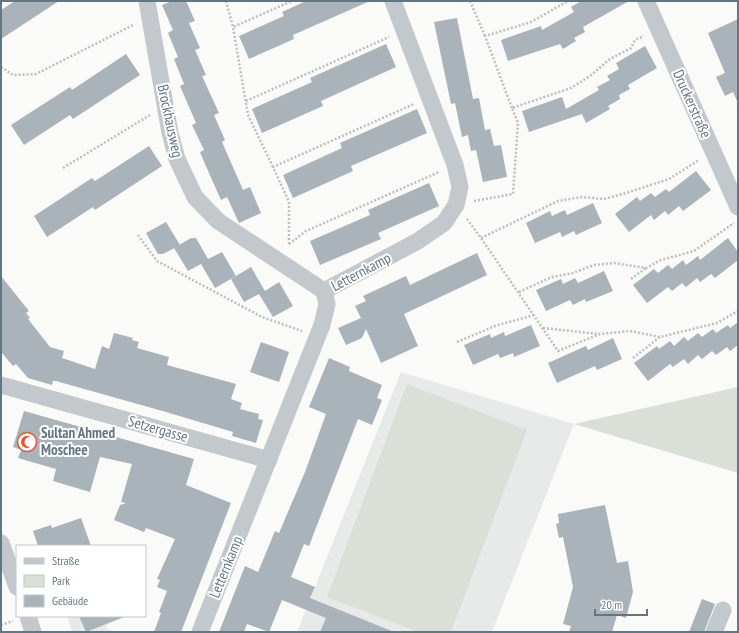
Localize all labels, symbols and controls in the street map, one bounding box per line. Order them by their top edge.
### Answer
street label: Druckerstraße [669,67,716,141]
street label: Brockhausweg [153,83,188,159]
street label: Letternkamp [328,248,394,295]
street label: Setzergasse [126,411,190,446]
place label: Sultan Ahmed Moschee [41,423,115,459]
mosque icon: Sultan Ahmed Moschee [16,431,38,453]
street label: Letternkamp [205,533,246,600]
legend [16,545,146,617]
text: Straße [52,553,79,568]
text: Park [52,573,70,588]
scale bar [595,591,647,617]
text: Gebäude [52,593,88,608]
text: 20 m [601,597,622,612]

